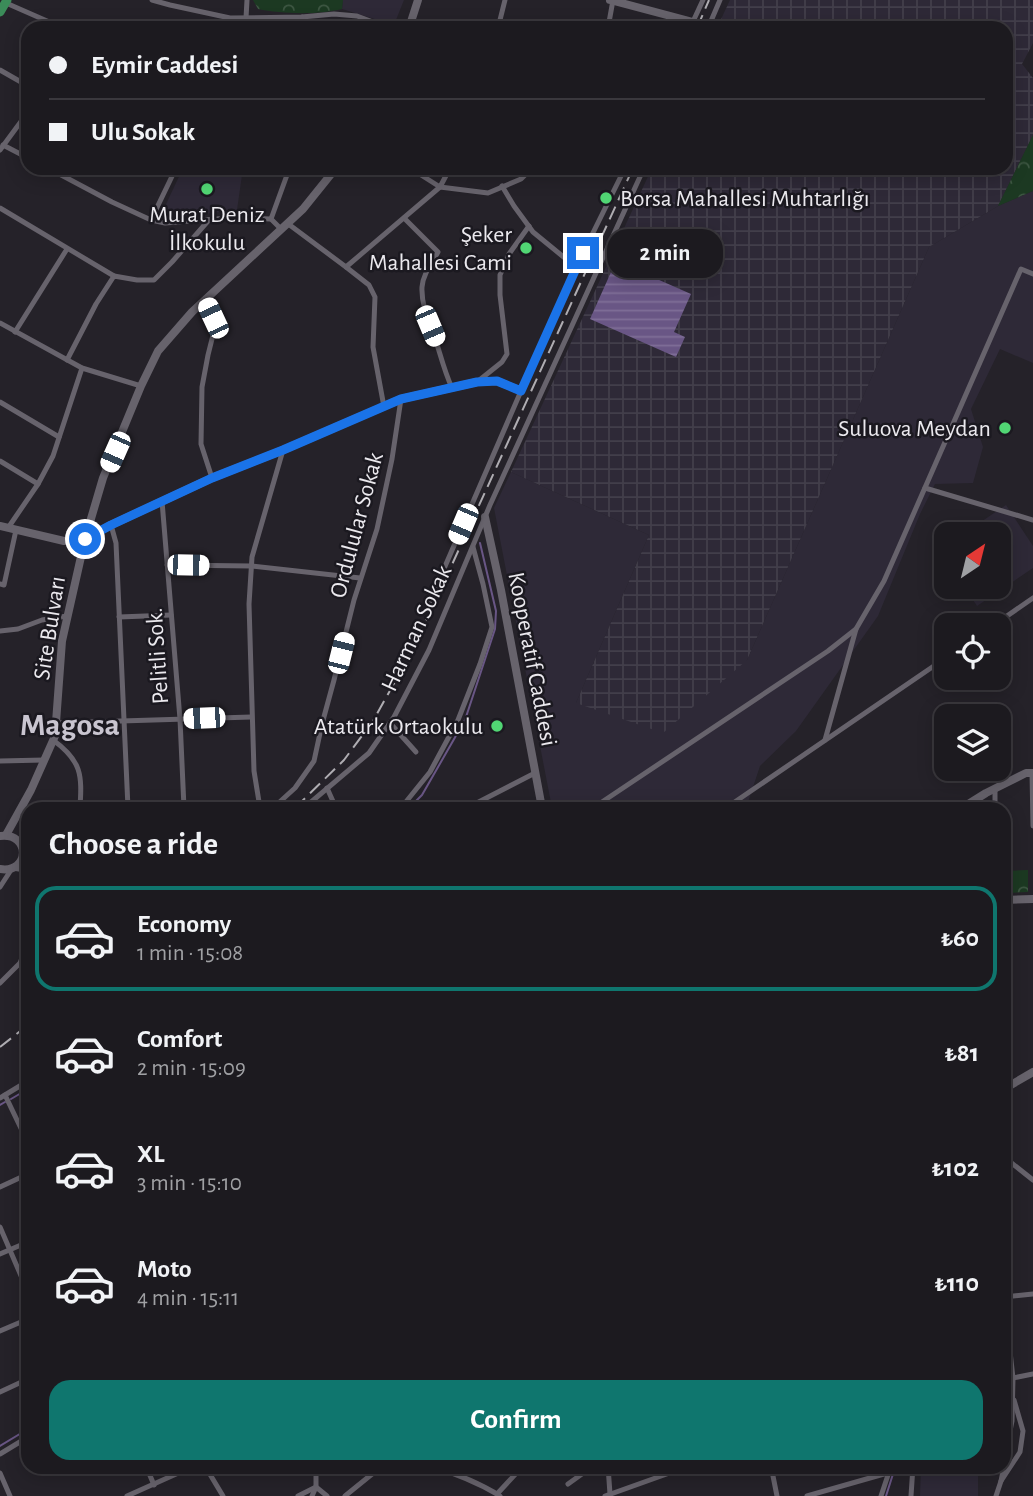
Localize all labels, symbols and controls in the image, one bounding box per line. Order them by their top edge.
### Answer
text: Eymir Caddesi [91,52,238,78]
text: Ulu Sokak [91,119,195,145]
marker: Murat Deniz İlkokulu [199,181,215,197]
place label: Borsa Mahallesi Muhtarlığı [620,187,869,211]
marker: Borsa Mahallesi Muhtarlığı [598,190,614,206]
place label: Murat Deniz İlkokulu [149,203,265,255]
place label: Şeker Mahallesi Cami [369,223,512,275]
callout: 2 min [608,229,723,278]
route end [567,237,599,269]
marker: Şeker Mahallesi Cami [518,240,534,256]
text: 2 min [639,242,691,265]
car [195,295,232,341]
car [413,303,448,349]
place label: Suluova Meydan [838,417,991,441]
marker: Suluova Meydan [997,420,1013,436]
car [97,429,134,475]
street label: Ordulular Sokak [326,450,388,601]
car [446,501,481,547]
north arrow [934,522,1012,598]
map controls [934,522,1011,781]
route start [69,523,101,555]
car [167,554,210,576]
street label: Harman Sokak [377,562,457,695]
street label: Kooperatif Caddesi [503,570,561,748]
street label: Site Bulvarı [30,575,70,682]
street label: Pelitli Sok. [143,607,173,705]
button: locate [934,613,1011,690]
car [326,630,357,676]
button: layers [934,704,1011,781]
car [183,707,226,729]
district label: Magosa [20,709,120,741]
place label: Atatürk Ortaokulu [314,715,483,739]
marker: Atatürk Ortaokulu [489,718,505,734]
text: Choose a ride [49,828,218,860]
icon: car [53,907,116,970]
text: Economy [137,911,231,937]
text: ₺60 [941,925,979,951]
text: 1 min · 15:08 [137,942,243,965]
icon: car [53,1022,116,1085]
text: Comfort [137,1026,222,1052]
text: ₺81 [945,1040,979,1066]
text: 2 min · 15:09 [137,1057,246,1080]
icon: car [53,1137,116,1200]
text: XL [137,1141,164,1167]
text: ₺102 [932,1155,979,1181]
text: 3 min · 15:10 [137,1172,242,1195]
icon: car [53,1252,116,1315]
text: Moto [137,1256,192,1282]
text: ₺110 [934,1270,979,1296]
text: 4 min · 15:11 [137,1287,239,1310]
button: Confirm [49,1380,983,1460]

